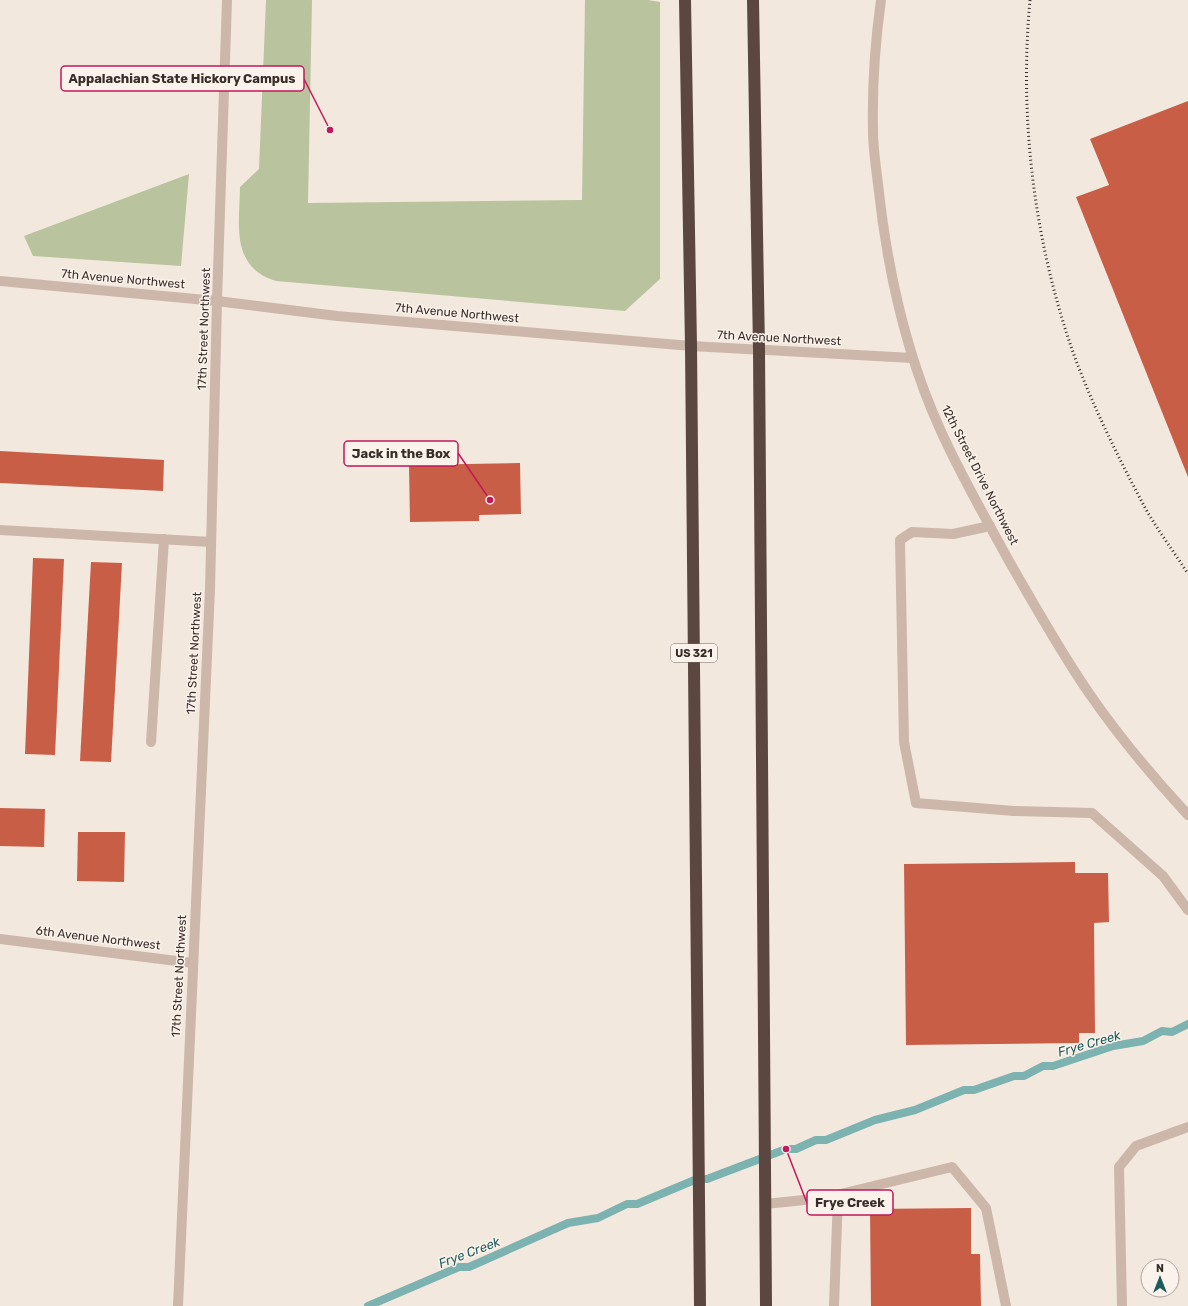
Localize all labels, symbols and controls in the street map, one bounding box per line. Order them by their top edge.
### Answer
callout: Appalachian State Hickory Campus [61,66,304,91]
text: Appalachian State Hickory Campus [68,71,296,86]
street label: 7th Avenue Northwest [60,267,186,291]
street label: 17th Street Northwest [195,267,213,390]
street label: 7th Avenue Northwest [394,301,520,325]
street label: 7th Avenue Northwest [717,328,842,348]
street label: 12th Street Drive Northwest [939,403,1022,548]
callout: Jack in the Box [344,441,458,466]
text: Jack in the Box [352,446,451,461]
street label: 17th Street Northwest [184,591,204,715]
road number: US 321 [671,644,717,662]
street label: 17th Street Northwest [169,914,189,1038]
street label: 6th Avenue Northwest [35,923,161,953]
water label: Frye Creek [1056,1027,1123,1060]
callout: Frye Creek [807,1190,893,1215]
text: Frye Creek [815,1195,885,1210]
water label: Frye Creek [436,1234,502,1271]
north arrow [1140,1258,1180,1298]
text: N [1156,1262,1164,1275]

